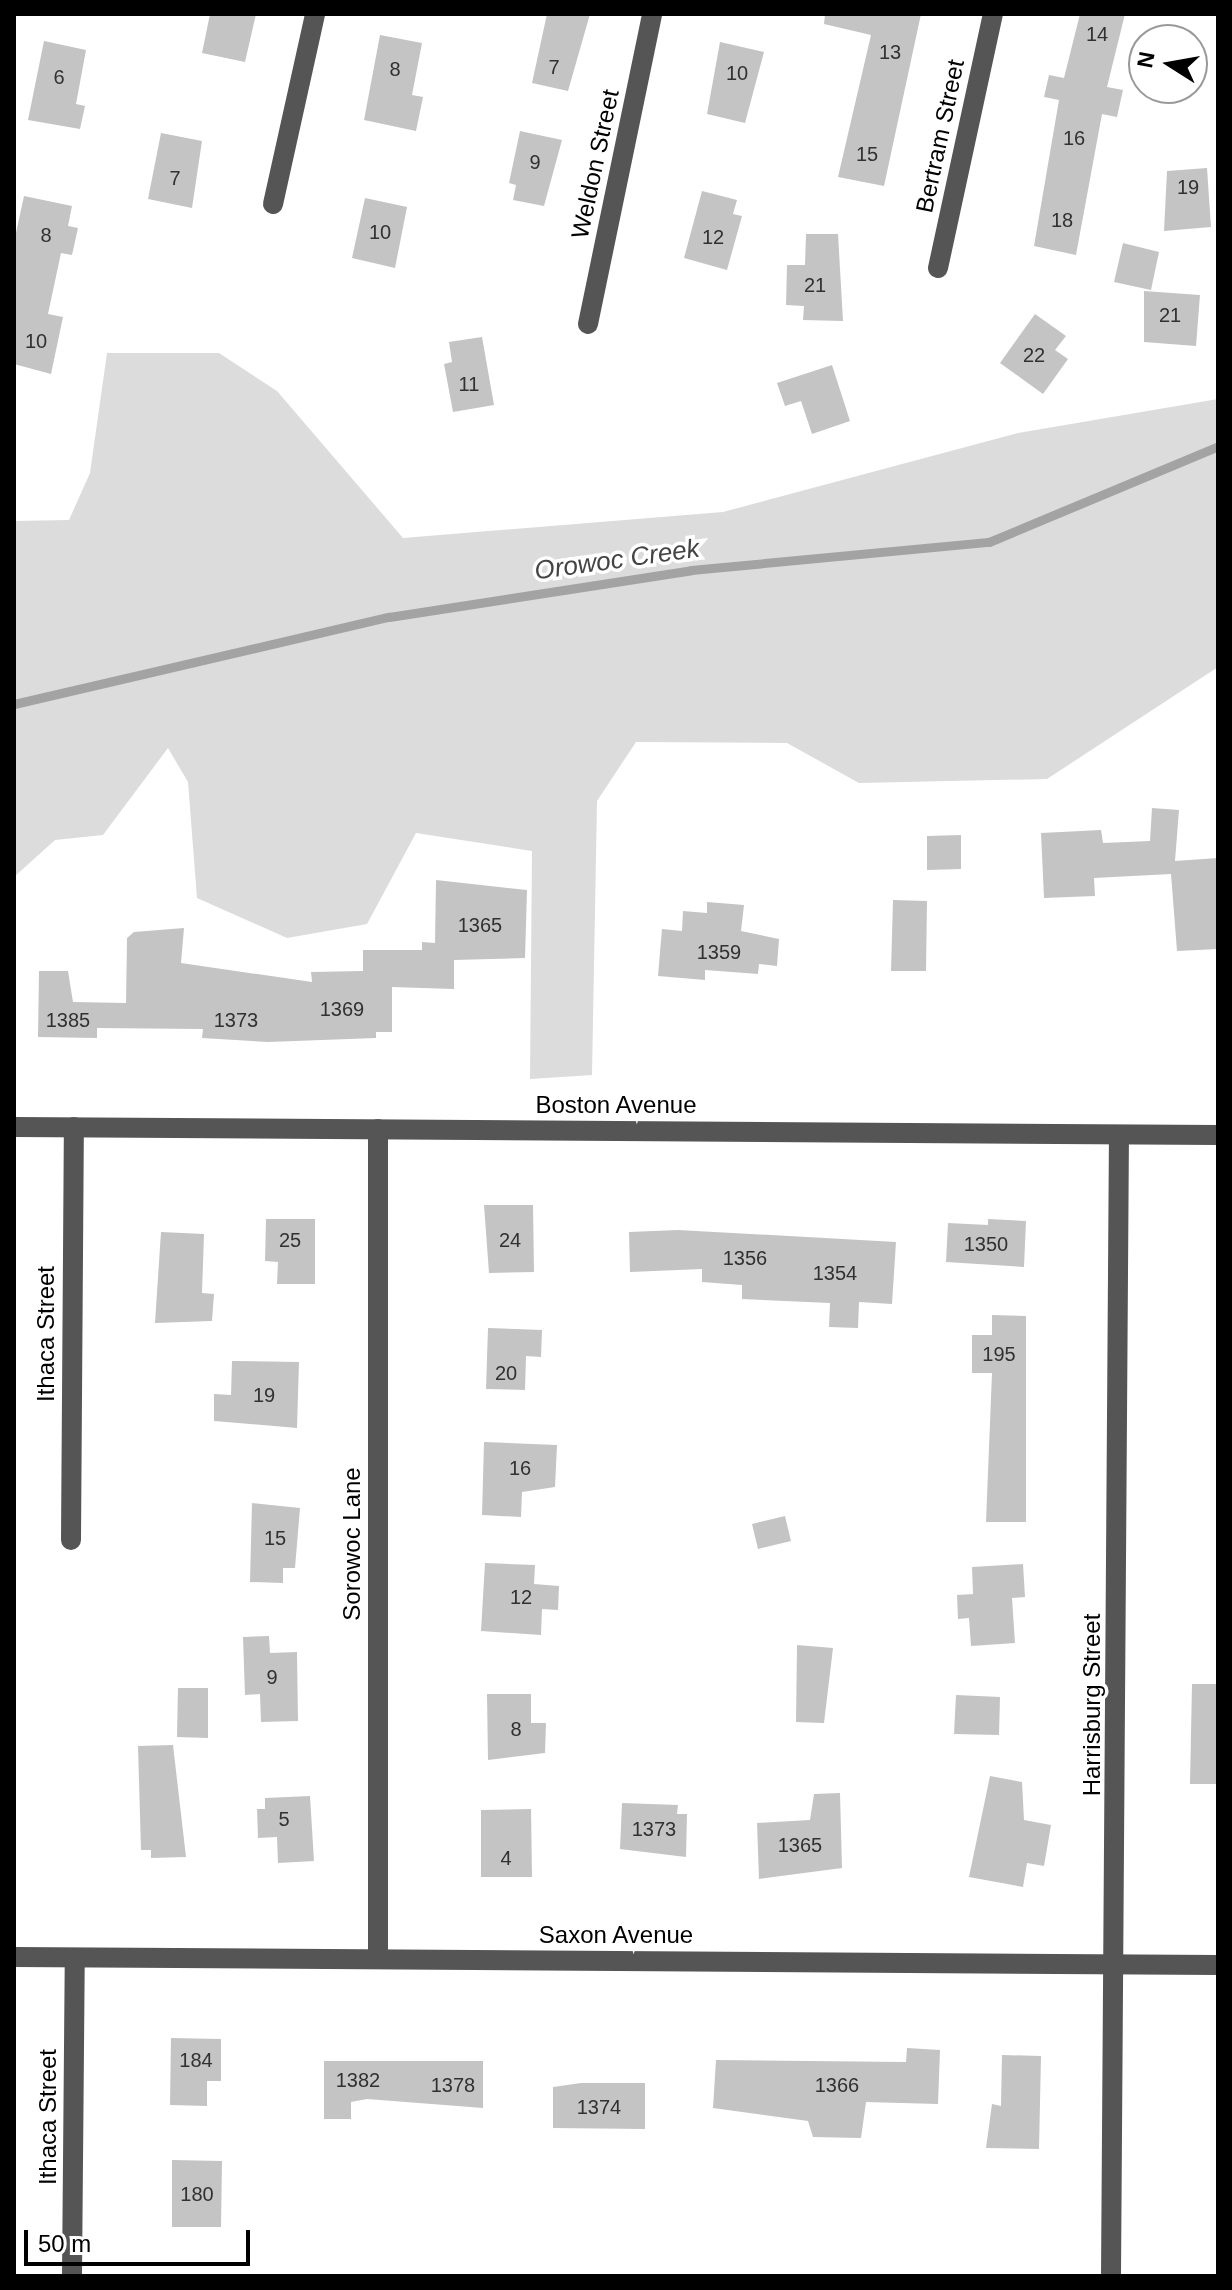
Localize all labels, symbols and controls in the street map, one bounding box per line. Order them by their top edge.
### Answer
house number: 14 [1086,22,1108,46]
north arrow [1128,24,1208,104]
house number: 13 [879,40,901,64]
text: N [1132,50,1160,70]
house number: 7 [548,55,560,79]
house number: 8 [389,57,401,81]
street label: Bertram Street [910,57,970,215]
house number: 10 [726,61,748,85]
house number: 6 [53,65,65,89]
street label: Weldon Street [565,87,625,241]
house number: 16 [1063,126,1085,150]
house number: 15 [856,142,878,166]
house number: 9 [529,150,541,174]
house number: 7 [169,166,181,190]
house number: 19 [1177,175,1199,199]
house number: 18 [1051,208,1073,232]
house number: 10 [369,220,391,244]
house number: 8 [40,223,52,247]
house number: 12 [702,225,724,249]
house number: 21 [804,273,826,297]
house number: 21 [1159,303,1181,327]
house number: 10 [25,329,47,353]
house number: 22 [1023,343,1045,367]
house number: 11 [459,372,479,396]
water label: Orowoc Creek [533,533,701,587]
house number: 1365 [458,913,502,937]
house number: 1359 [697,940,741,964]
house number: 1369 [320,997,364,1021]
house number: 1385 [46,1008,90,1032]
house number: 1373 [214,1008,258,1032]
street label: Boston Avenue [535,1091,697,1119]
house number: 25 [279,1228,301,1252]
house number: 24 [499,1228,521,1252]
house number: 1350 [964,1232,1008,1256]
house number: 1356 [723,1246,767,1270]
house number: 1354 [813,1261,857,1285]
street label: Ithaca Street [32,1266,60,1402]
house number: 195 [982,1342,1016,1366]
house number: 20 [495,1361,517,1385]
house number: 19 [253,1383,275,1407]
house number: 16 [509,1456,531,1480]
street label: Sorowoc Lane [338,1467,366,1621]
house number: 15 [264,1526,286,1550]
house number: 12 [510,1585,532,1609]
street label: Harrisburg Street [1078,1614,1106,1796]
house number: 9 [266,1665,278,1689]
house number: 8 [510,1717,522,1741]
house number: 5 [278,1807,290,1831]
house number: 1373 [632,1817,676,1841]
house number: 1365 [778,1833,822,1857]
house number: 4 [500,1846,512,1870]
street label: Saxon Avenue [538,1921,694,1949]
house number: 184 [179,2048,213,2072]
street label: Ithaca Street [34,2049,62,2185]
house number: 1382 [336,2068,380,2092]
house number: 1378 [431,2073,475,2097]
house number: 1366 [815,2073,859,2097]
house number: 1374 [577,2095,621,2119]
house number: 180 [180,2182,214,2206]
scale bar [28,2214,254,2264]
text: 50 m [38,2230,91,2257]

